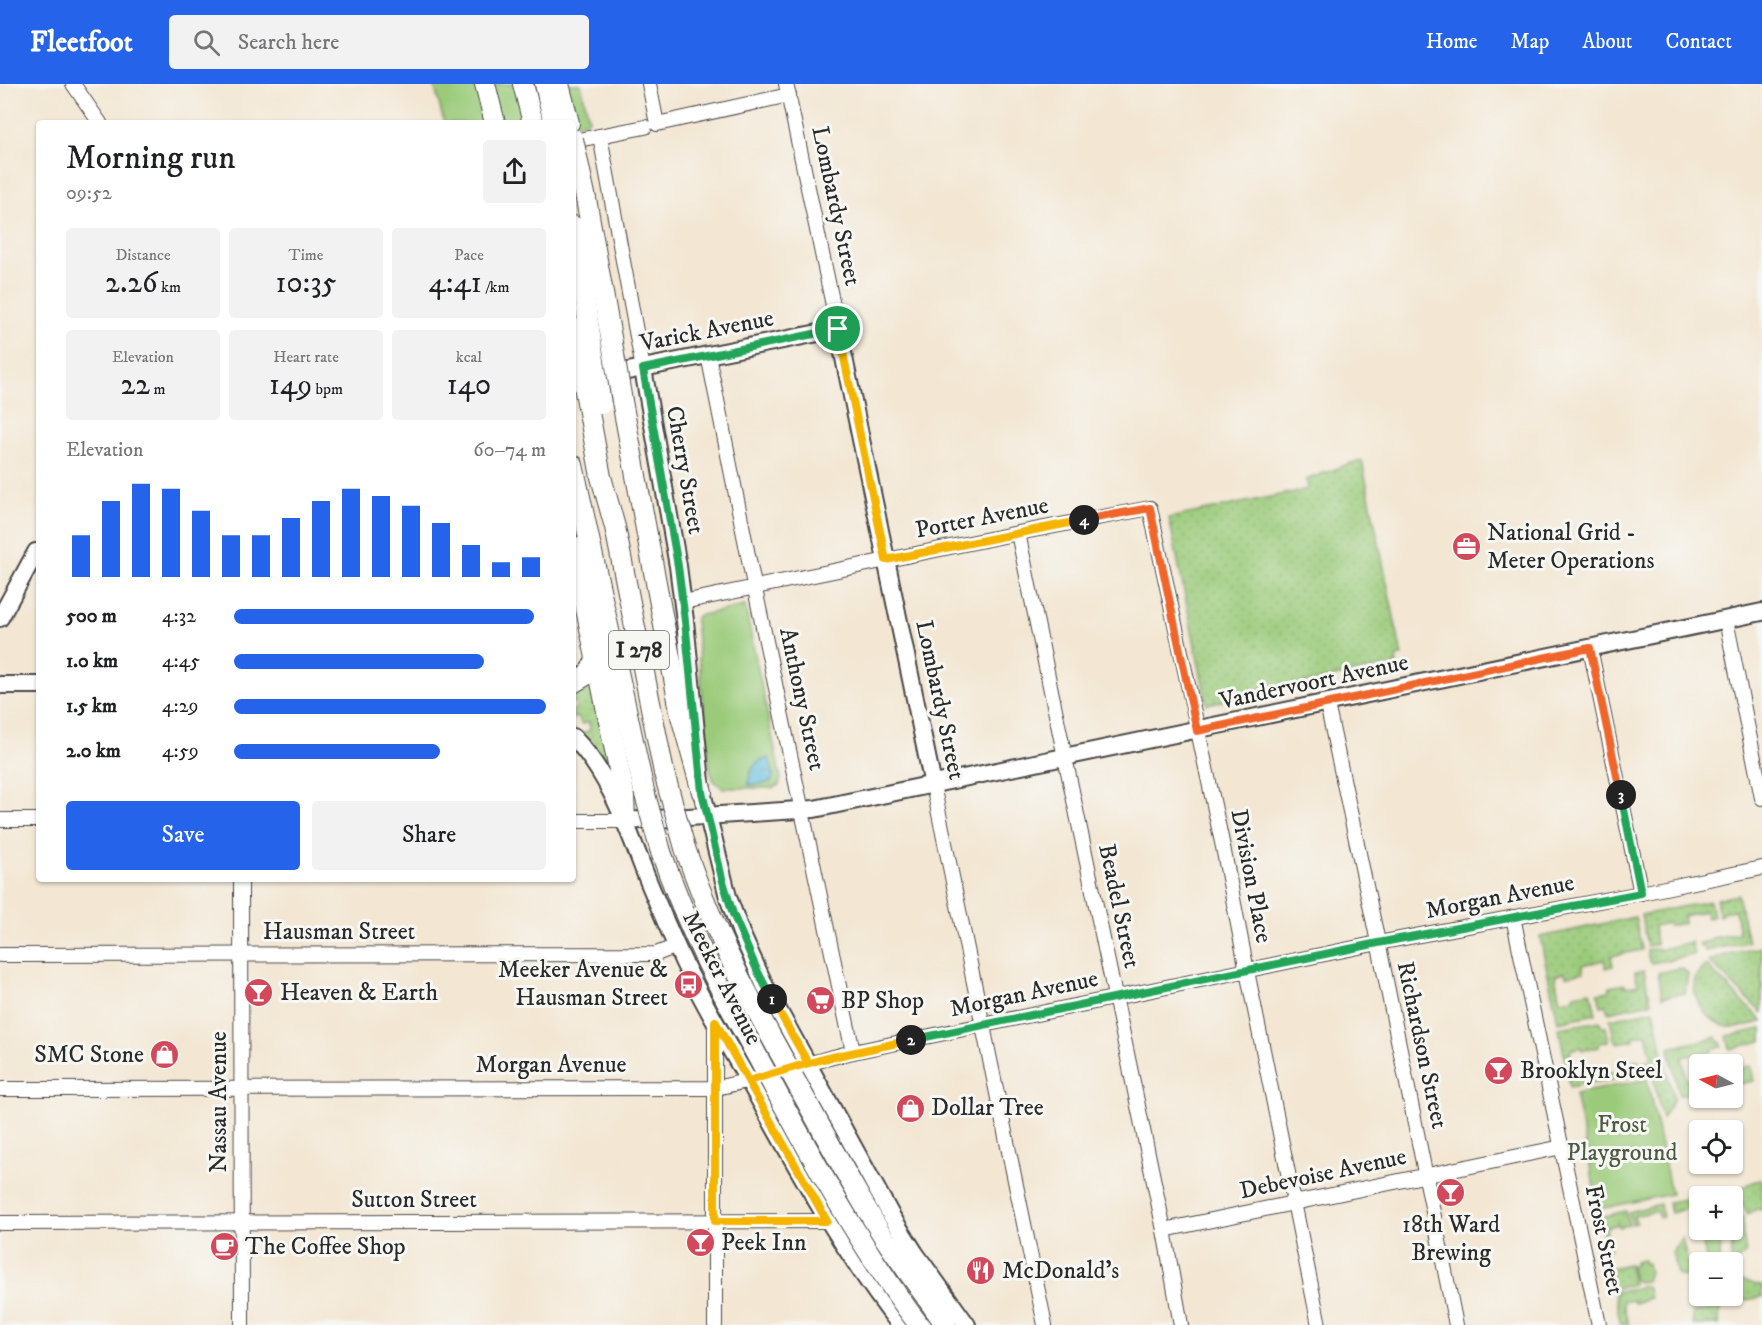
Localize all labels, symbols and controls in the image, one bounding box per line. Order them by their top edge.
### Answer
search box [169,15,589,69]
text: Fleetfoot [30,25,133,60]
icon: search [190,26,223,59]
text: Search here [238,29,339,56]
text: Home [1426,29,1478,55]
text: Map [1511,29,1549,55]
text: About [1582,29,1633,55]
text: Contact [1666,29,1732,55]
street label: Lombardy Street [804,123,868,289]
text: Morning run [66,138,235,179]
button: share [483,140,546,203]
text: 09:52 [66,181,112,206]
text: Distance [115,245,171,265]
text: Time [289,245,323,265]
text: Pace [454,245,484,265]
text: 2.26 [105,265,158,302]
text: 10:35 [276,265,336,302]
text: 4:41 [428,265,482,302]
text: km [158,277,181,297]
text: /km [482,277,510,297]
street label: Varick Avenue [637,303,776,359]
pin [812,303,863,354]
icon: arrive [821,312,854,345]
text: Elevation [112,347,174,367]
text: Heart rate [273,347,339,367]
text: kcal [456,347,482,367]
text: 22 [121,367,150,404]
text: 149 [269,367,312,404]
text: 140 [447,367,491,404]
text: m [150,379,165,399]
text: bpm [312,379,343,399]
street label: Cherry Street [659,404,711,537]
text: Elevation [66,438,143,463]
text: 60–74 m [473,438,546,463]
street label: Porter Avenue [913,490,1051,546]
pin: 4 [1069,505,1099,535]
text: 4 [1079,510,1089,530]
place label: National Grid - Meter Operations [1487,518,1654,576]
office icon: National Grid - Meter Operations [1450,531,1482,563]
text: 500 m [66,604,117,629]
text: 4:32 [162,604,196,629]
street label: Lombardy Street [908,617,972,783]
street label: Anthony Street [772,625,832,773]
road number: I 278 [609,631,669,669]
street label: Vandervoort Avenue [1216,647,1411,717]
text: 1.0 km [66,649,118,674]
text: 4:45 [162,649,200,674]
text: 1.5 km [66,694,117,719]
text: 4:29 [162,694,199,719]
text: 2.0 km [66,739,121,764]
text: 4:59 [162,739,199,764]
pin: 3 [1606,780,1636,810]
text: 3 [1618,785,1624,805]
button: Save [66,801,300,870]
button: Share [312,801,546,870]
street label: Division Place [1223,806,1279,946]
street label: Beadel Street [1091,841,1147,971]
street label: Morgan Avenue [1423,868,1577,926]
street label: Meeker Avenue [675,906,769,1050]
street label: Hausman Street [263,917,416,947]
place label: Meeker Avenue & Hausman Street [498,955,668,1013]
street label: Richardson Street [1390,959,1454,1132]
street label: Morgan Avenue [947,964,1101,1024]
bus stop icon: Meeker Avenue & Hausman Street [673,968,705,1000]
bar icon: Heaven & Earth [243,977,275,1009]
place label: Heaven & Earth [280,978,438,1008]
pin: 1 [757,984,787,1014]
supermarket icon: BP Shop [804,985,836,1017]
place label: BP Shop [841,986,924,1016]
text: 1 [769,989,775,1009]
pin: 2 [896,1025,926,1055]
text: 2 [907,1030,915,1050]
street label: Nassau Avenue [204,1031,234,1173]
shop icon: SMC Stone [149,1039,181,1071]
place label: SMC Stone [34,1040,144,1070]
street label: Morgan Avenue [476,1050,626,1080]
north arrow [1689,1054,1743,1108]
map controls [1689,1054,1743,1306]
bar icon: Brooklyn Steel [1483,1055,1515,1087]
place label: Brooklyn Steel [1520,1056,1663,1086]
shop icon: Dollar Tree [894,1092,926,1124]
place label: Dollar Tree [931,1093,1044,1123]
park label: Frost Playground [1567,1110,1677,1168]
button: locate [1689,1120,1743,1174]
street label: Debevoise Avenue [1237,1142,1409,1206]
bar icon: 18th Ward Brewing [1435,1176,1467,1208]
street label: Frost Street [1578,1182,1630,1298]
street label: Sutton Street [351,1185,477,1215]
button: + [1689,1186,1743,1240]
place label: 18th Ward Brewing [1402,1210,1500,1268]
bar icon: Peek Inn [684,1227,716,1259]
place label: Peek Inn [721,1228,807,1258]
cafe icon: The Coffee Shop [208,1231,240,1263]
place label: The Coffee Shop [245,1232,406,1262]
button: − [1689,1252,1743,1306]
restaurant icon: McDonald's [965,1255,997,1287]
place label: McDonald's [1002,1256,1119,1286]

